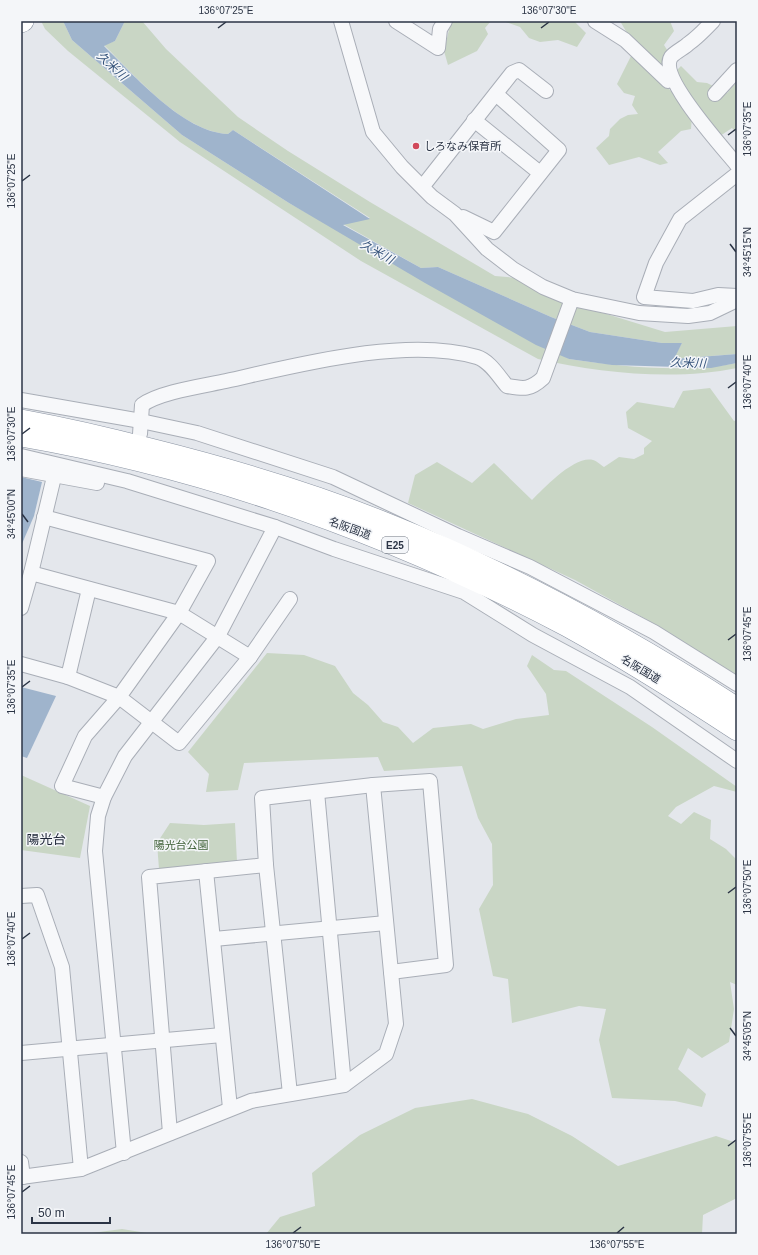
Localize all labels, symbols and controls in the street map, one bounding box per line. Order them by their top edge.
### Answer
text: 136°07'25"E [198,5,254,16]
text: 136°07'30"E [521,5,577,16]
water label: 久米川 [94,49,131,85]
text: 136°07'35"E [742,101,753,157]
place label: しろなみ保育所 [424,140,502,152]
marker: しろなみ保育所 [411,141,421,151]
text: 136°07'25"E [6,153,17,209]
text: 34°45'15"N [742,227,753,277]
water label: 久米川 [358,237,398,268]
text: 136°07'40"E [742,354,753,410]
water label: 久米川 [670,355,708,371]
text: 136°07'30"E [6,406,17,462]
text: 34°45'00"N [6,489,17,539]
street label: 名阪国道 [327,515,373,541]
road number: E25 [382,537,408,553]
text: 136°07'45"E [742,606,753,662]
street label: 名阪国道 [619,653,663,685]
text: 136°07'35"E [6,659,17,715]
district label: 陽光台 [26,832,66,847]
park label: 陽光台公園 [154,839,209,851]
text: 136°07'50"E [742,859,753,915]
text: 136°07'40"E [6,911,17,967]
text: 34°45'05"N [742,1011,753,1061]
text: 136°07'55"E [742,1112,753,1168]
text: 136°07'45"E [6,1164,17,1220]
scale bar [32,1199,110,1225]
text: 50 m [38,1206,65,1220]
text: 136°07'50"E [265,1239,321,1250]
text: 136°07'55"E [589,1239,645,1250]

